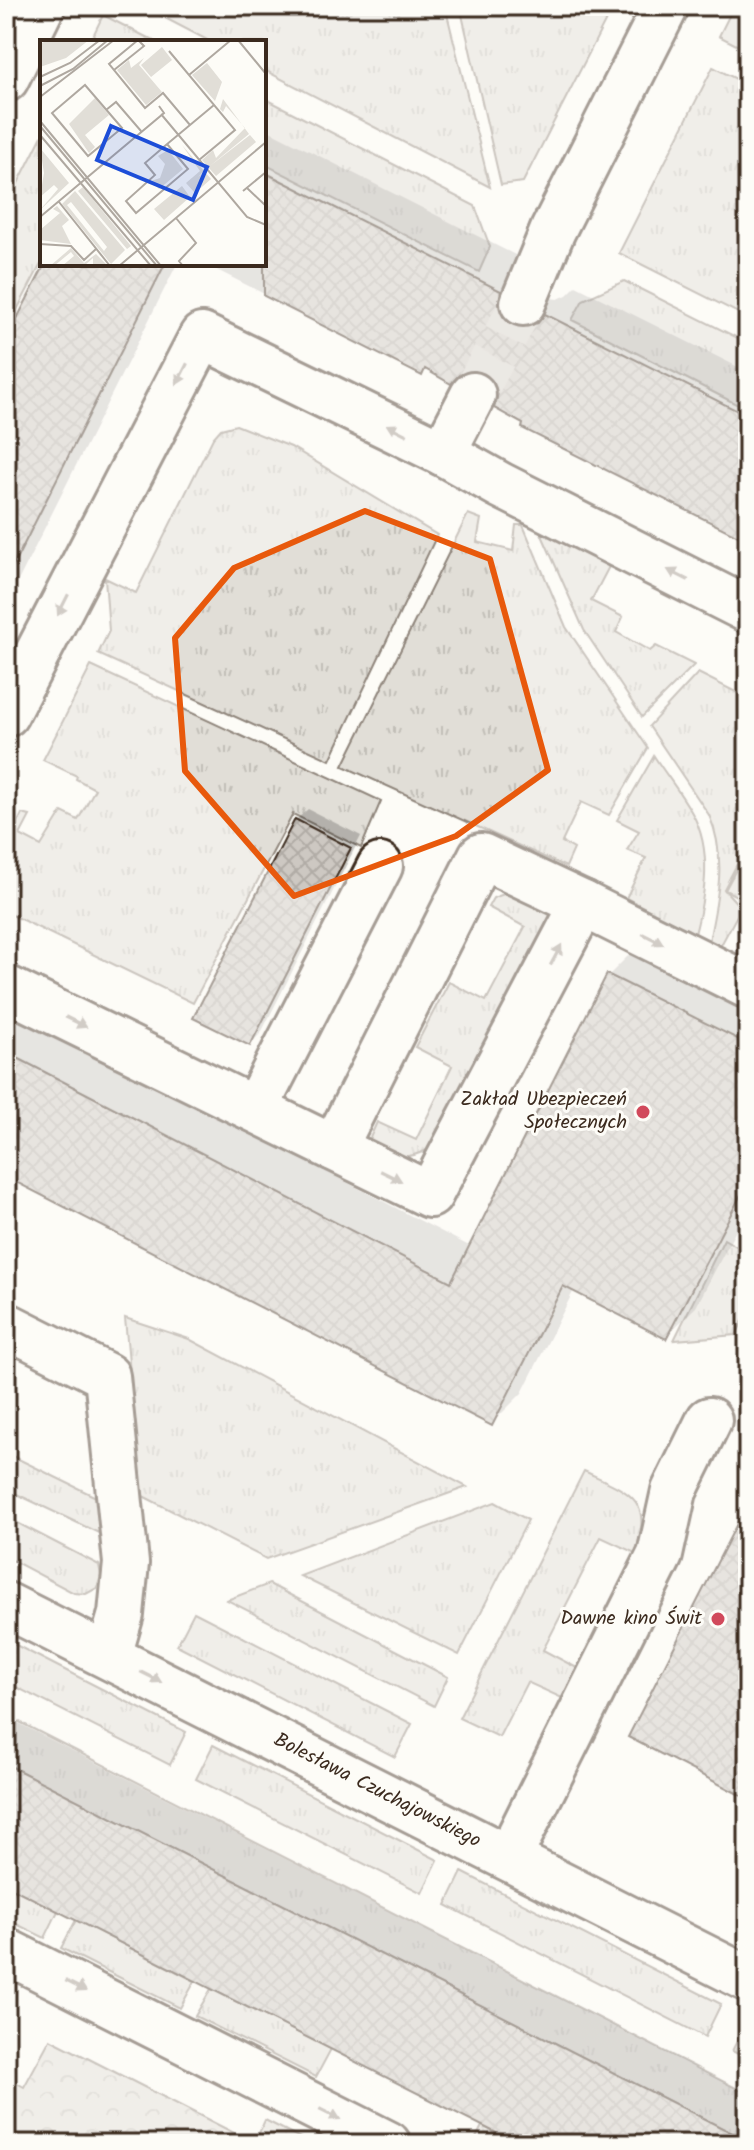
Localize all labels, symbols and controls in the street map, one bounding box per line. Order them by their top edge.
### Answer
inset map [40,40,266,266]
one-way arrow [176,363,190,385]
one-way arrow [386,423,409,437]
one-way arrow [667,568,690,582]
one-way arrow [56,593,69,616]
one-way arrow [641,932,664,945]
one-way arrow [550,943,563,966]
one-way arrow [65,1015,88,1029]
place label: Zakład Ubezpieczeń Społecznych [460,1084,627,1139]
marker: Zakład Ubezpieczeń Społecznych [634,1103,652,1121]
one-way arrow [380,1169,403,1183]
place label: Dawne kino Świt [560,1603,702,1635]
marker: Dawne kino Świt [709,1610,727,1628]
one-way arrow [139,1670,162,1684]
street label: Bolesława Czuchajowskiego [268,1725,486,1857]
one-way arrow [64,1979,87,1992]
one-way arrow [319,2107,341,2121]

